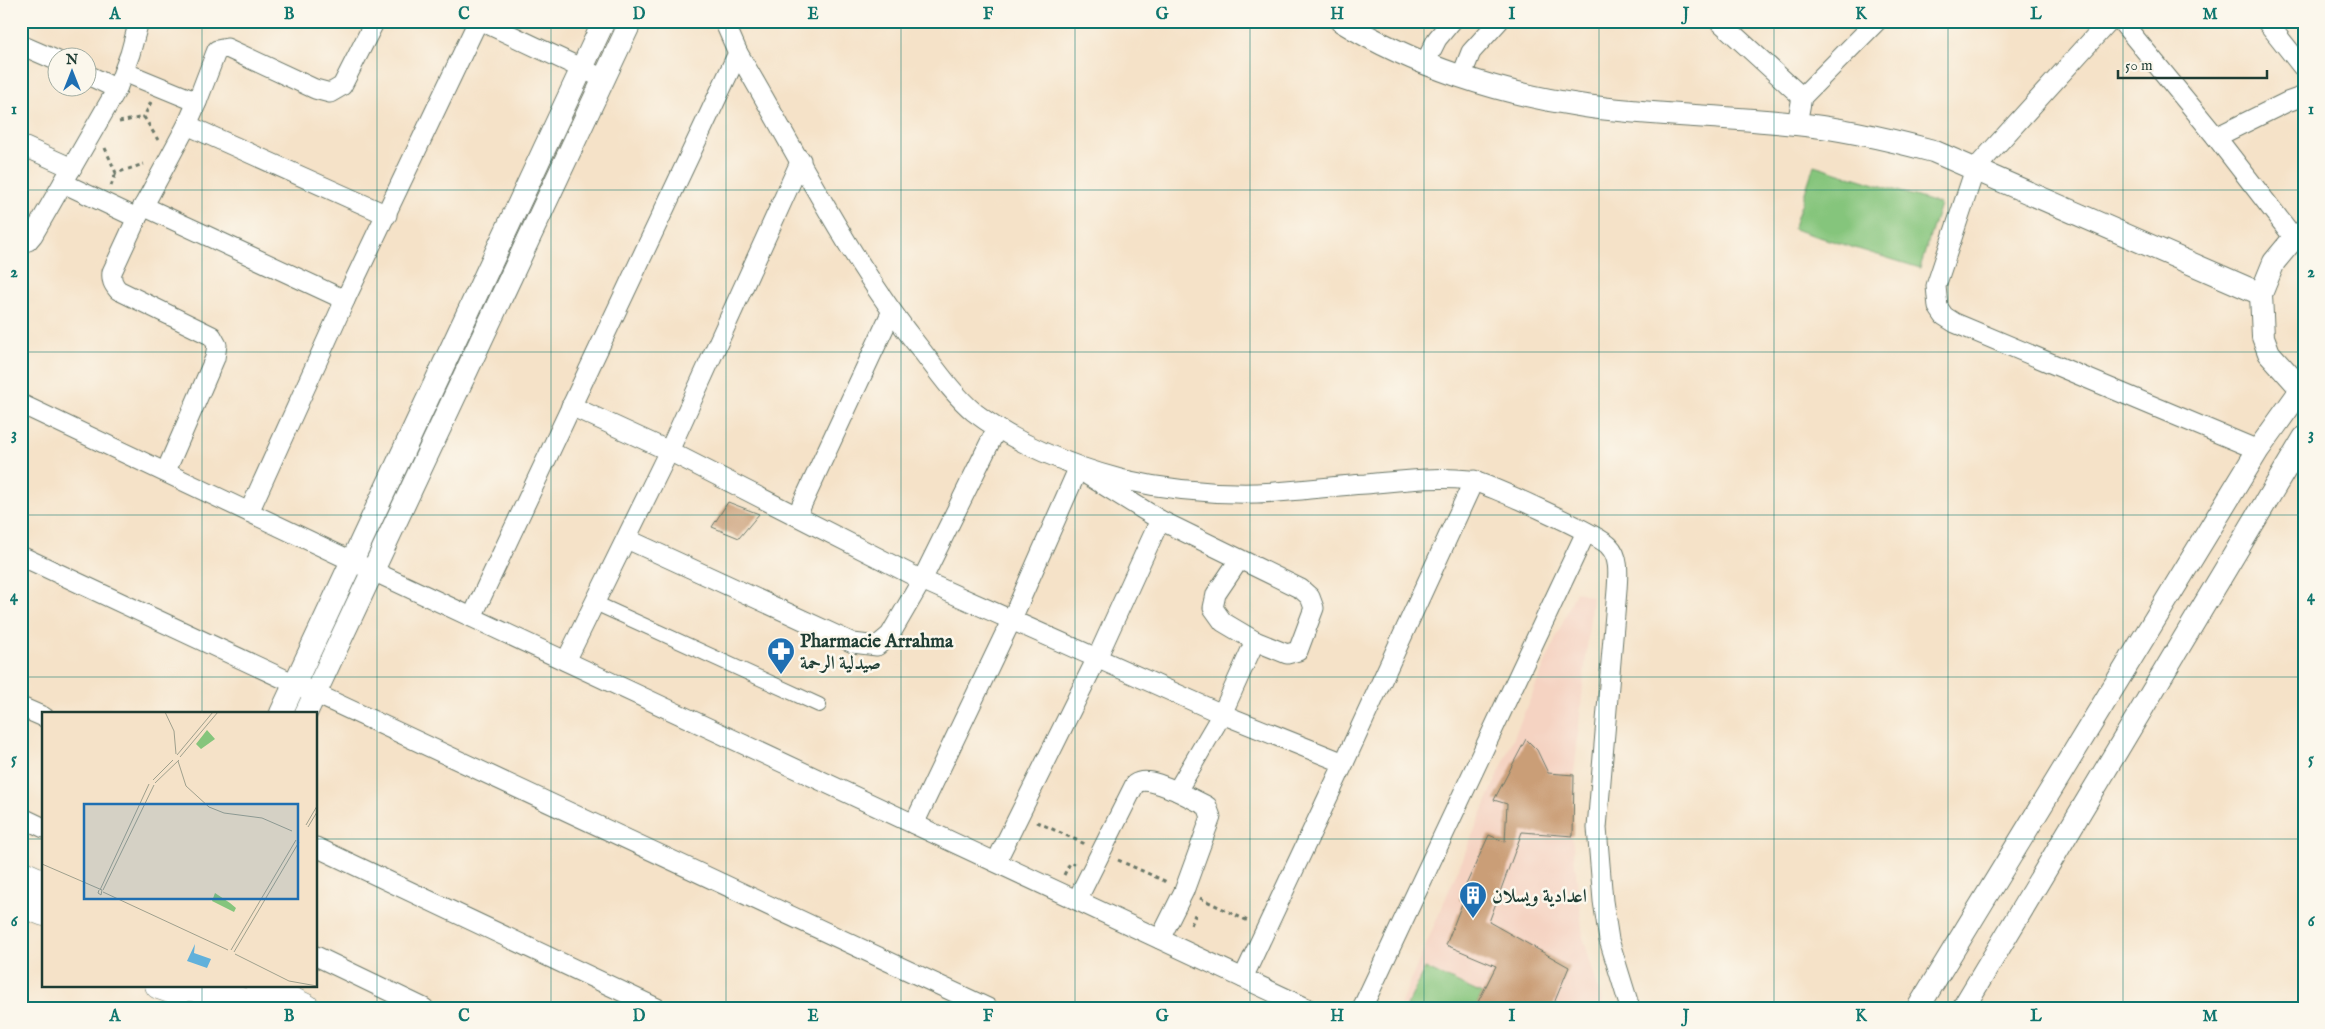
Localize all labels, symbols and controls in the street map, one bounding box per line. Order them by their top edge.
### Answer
text: A [109,5,122,25]
text: B [284,5,295,25]
text: C [458,5,470,25]
text: D [633,5,646,25]
text: E [807,5,819,25]
text: F [983,5,994,25]
text: G [1156,5,1169,25]
text: H [1330,5,1344,25]
text: I [1509,5,1516,25]
text: J [1681,5,1690,25]
text: K [1855,5,1868,25]
text: L [2030,5,2042,25]
text: M [2202,5,2218,25]
north arrow [48,48,98,98]
scale bar [2118,48,2266,80]
text: N [65,51,78,69]
text: 50 m [2125,56,2153,75]
text: 1 [11,100,17,120]
text: 1 [2308,100,2314,120]
text: 2 [10,263,18,283]
text: 2 [2307,263,2315,283]
text: 3 [11,425,17,445]
text: 3 [2308,425,2314,445]
text: 4 [10,587,19,607]
text: 4 [2307,587,2316,607]
place label: Pharmacie Arrahma صيدلية الرحمة [800,630,954,676]
pharmacy icon: Pharmacie Arrahma صيدلية الرحمة [766,636,796,675]
inset map [42,712,318,986]
text: 5 [11,750,17,770]
text: 5 [2308,750,2314,770]
building icon: اعدادية ويسلان [1458,880,1488,919]
place label: اعدادية ويسلان [1492,885,1587,909]
text: 6 [11,912,19,932]
text: 6 [2308,912,2316,932]
text: A [109,1007,122,1027]
text: B [284,1007,295,1027]
text: C [458,1007,470,1027]
text: D [633,1007,646,1027]
text: E [807,1007,819,1027]
text: F [983,1007,994,1027]
text: G [1156,1007,1169,1027]
text: H [1330,1007,1344,1027]
text: I [1509,1007,1516,1027]
text: J [1681,1007,1690,1027]
text: K [1855,1007,1868,1027]
text: L [2030,1007,2042,1027]
text: M [2202,1007,2218,1027]

